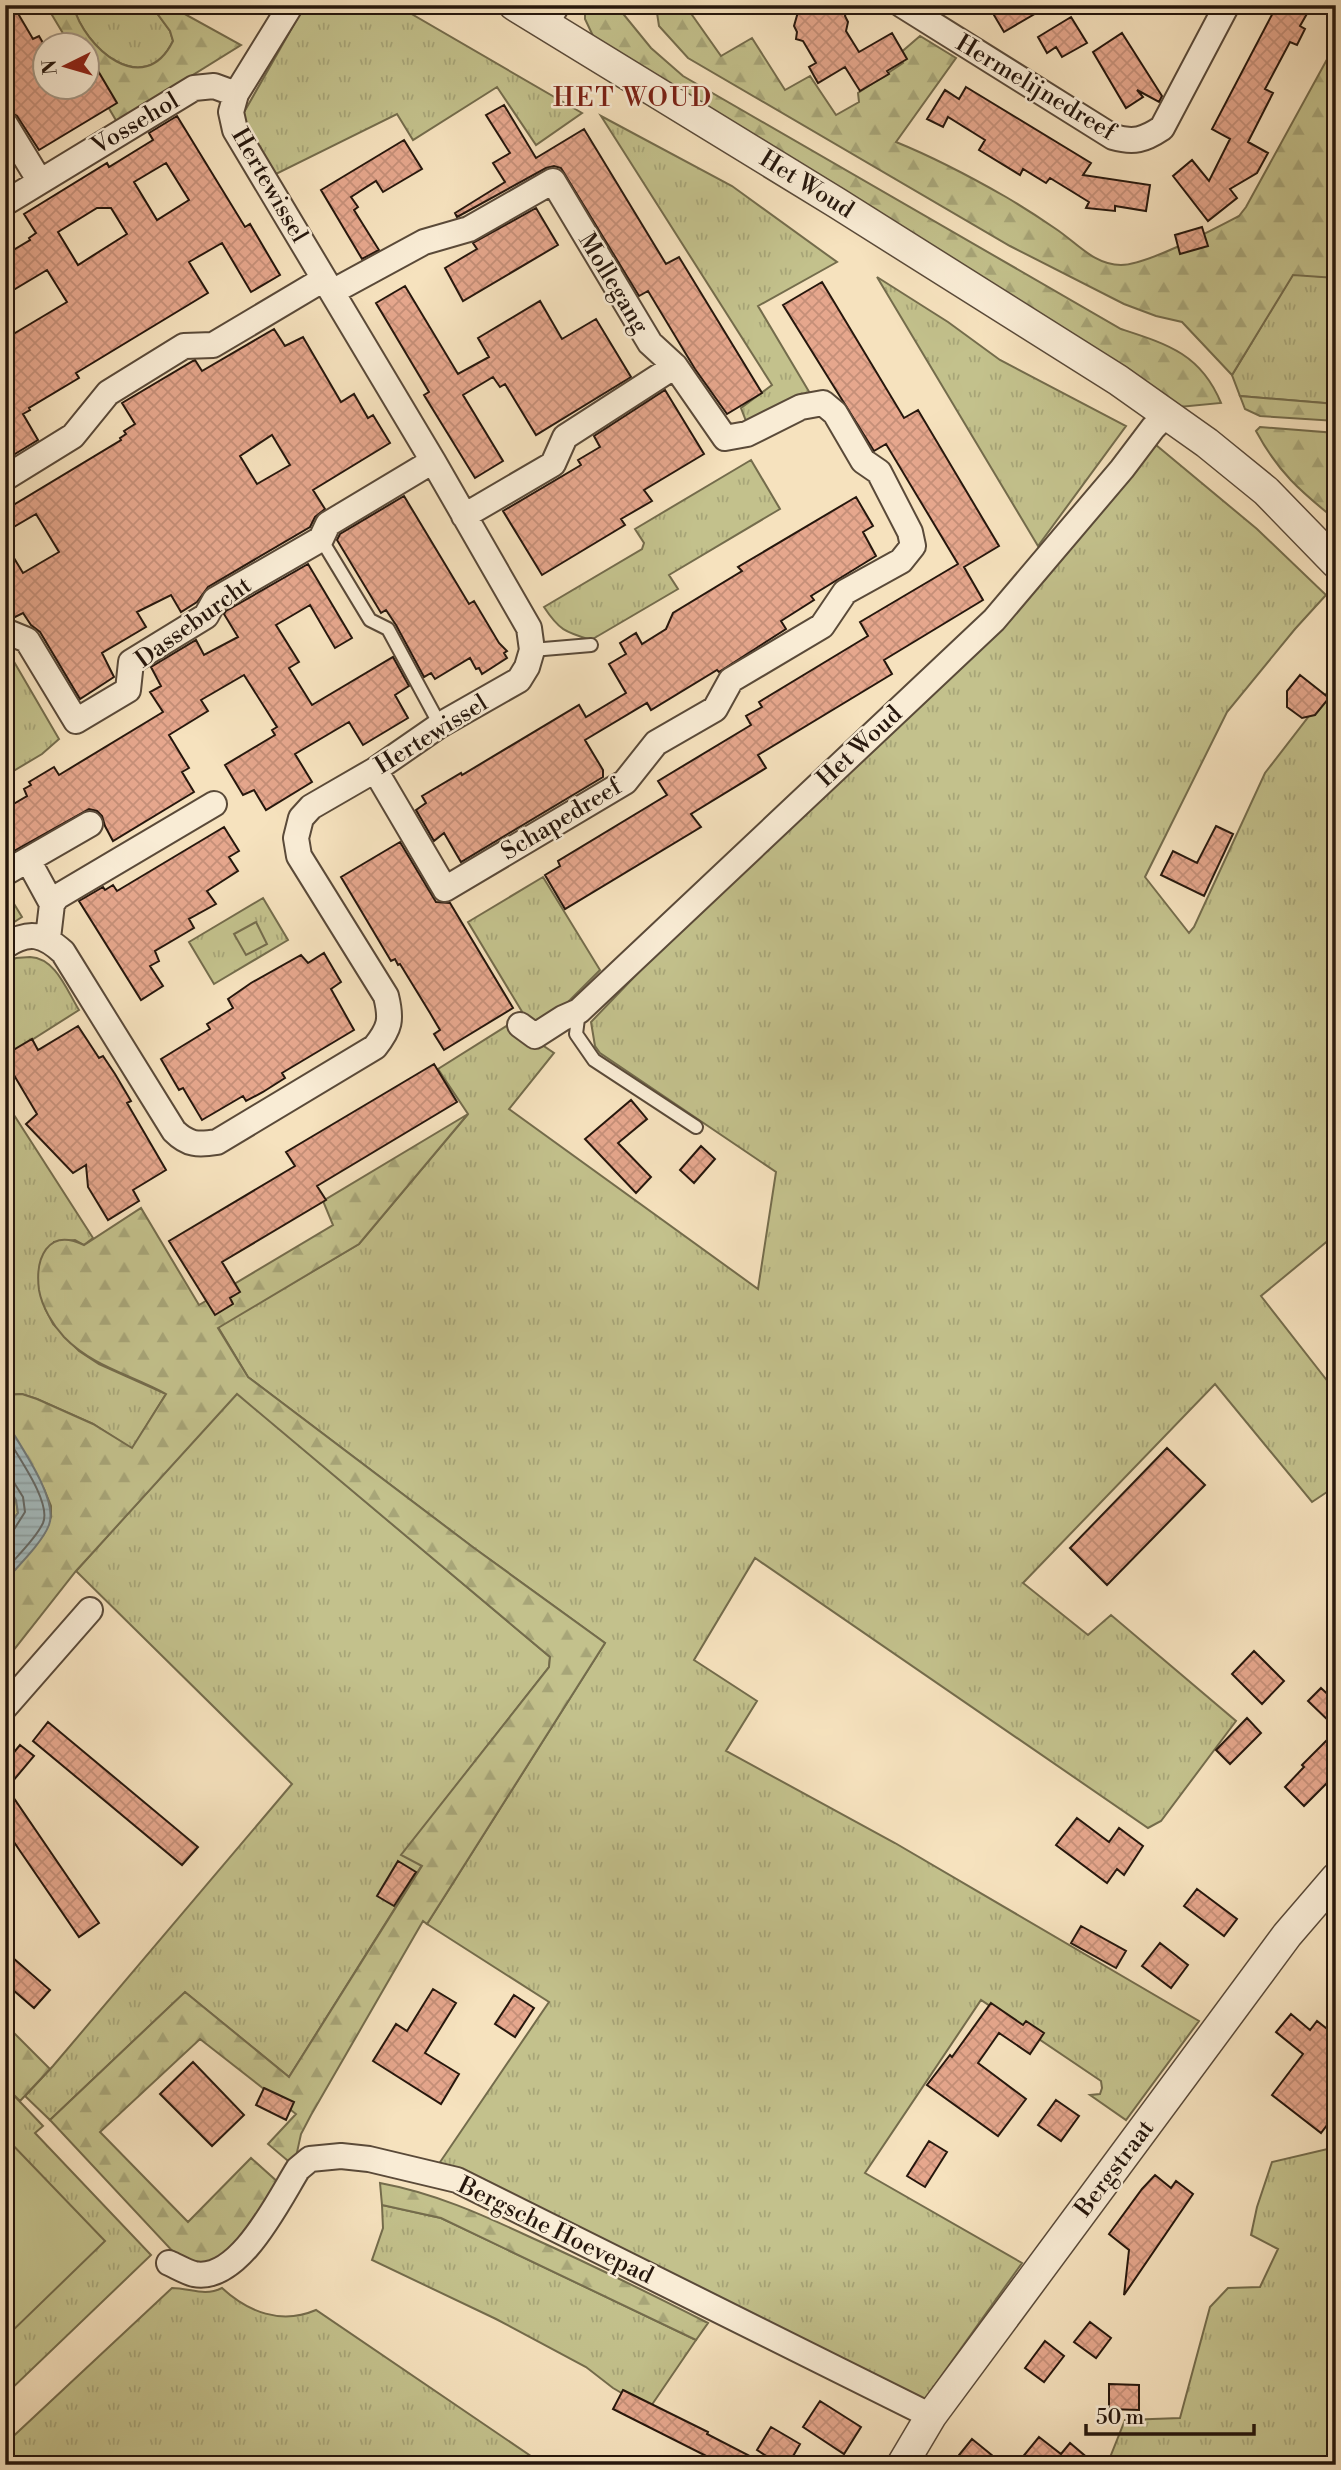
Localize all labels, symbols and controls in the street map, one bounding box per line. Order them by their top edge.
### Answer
street label: Hermelijnedreef [950,28,1122,148]
north arrow [32,32,102,102]
text: N [37,59,63,76]
district label: HET WOUD [553,82,713,114]
street label: Vossehol [86,86,185,162]
street label: Hertewissel [224,123,314,248]
street label: Het Woud [754,144,860,226]
street label: Mollegang [571,228,655,340]
street label: Dasseburcht [130,570,258,675]
street label: Hertewissel [370,688,494,781]
street label: Het Woud [811,699,909,794]
street label: Schapedreef [496,772,628,867]
street label: Bergstraat [1068,2114,1161,2224]
street label: Bergsche Hoevepad [452,2170,658,2291]
scale bar [1086,2393,1254,2437]
text: 50 m [1096,2405,1144,2431]

